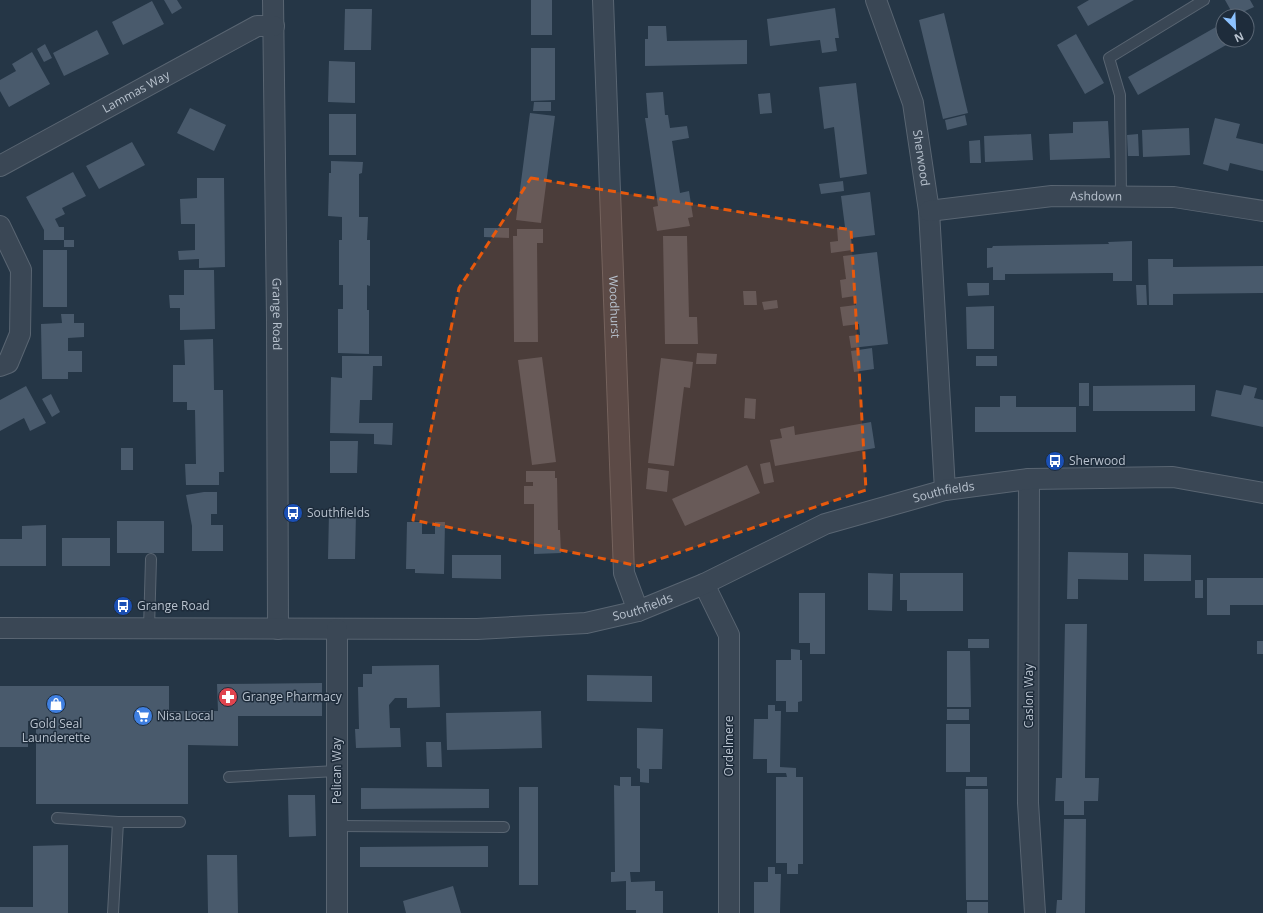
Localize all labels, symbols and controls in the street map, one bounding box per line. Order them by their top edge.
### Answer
north arrow [1215,8,1255,48]
text: N [1232,29,1246,46]
street label: Lammas Way [99,66,173,117]
street label: Sherwood [909,129,934,187]
street label: Ashdown [1070,187,1122,205]
street label: Woodhurst [605,275,624,338]
street label: Grange Road [268,278,286,350]
bus stop icon: Sherwood [1044,450,1066,472]
place label: Sherwood [1069,452,1126,469]
street label: Southfields [911,477,976,507]
bus stop icon: Southfields [282,502,304,524]
place label: Southfields [307,504,370,521]
street label: Southfields [611,589,675,625]
bus stop icon: Grange Road [112,595,134,617]
place label: Grange Road [137,597,210,614]
street label: Caslon Way [1020,663,1037,728]
pharmacy icon: Grange Pharmacy [217,686,239,708]
place label: Grange Pharmacy [242,688,343,705]
shop icon: Gold Seal Launderette [45,693,67,715]
supermarket icon: Nisa Local [132,705,154,727]
place label: Nisa Local [157,707,214,724]
place label: Gold Seal Launderette [22,715,91,746]
street label: Ordelmere [720,715,737,776]
street label: Pelican Way [328,737,345,804]

